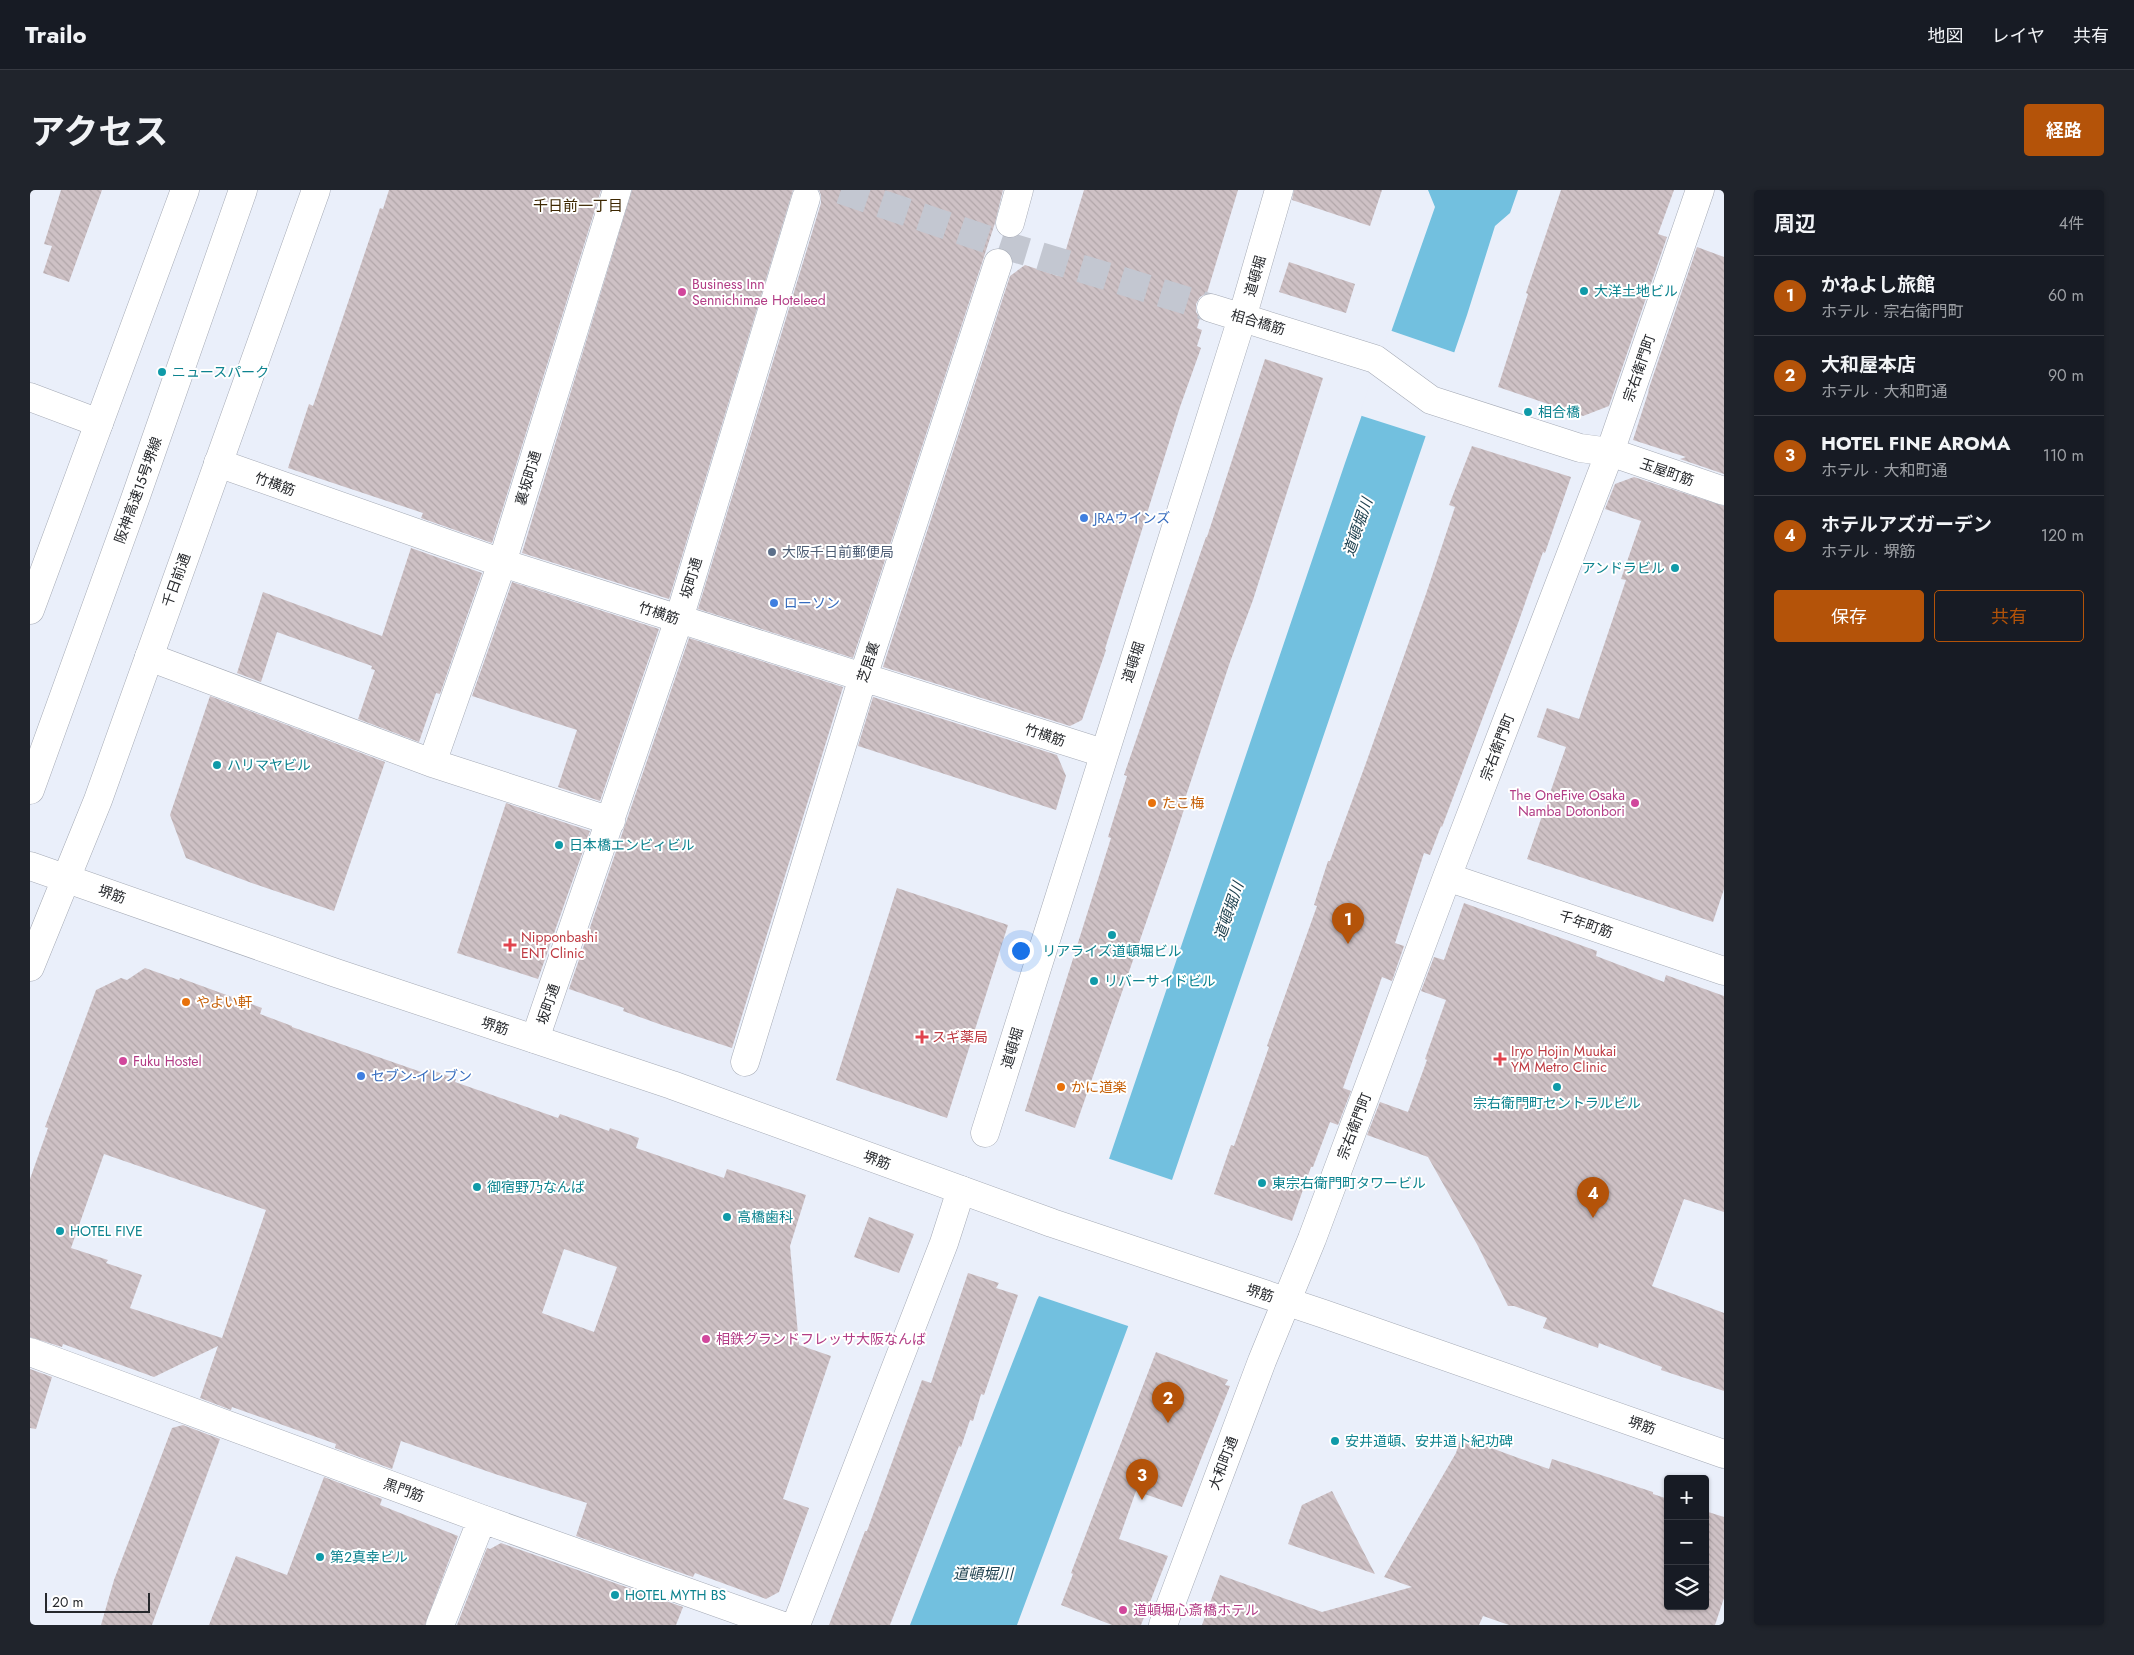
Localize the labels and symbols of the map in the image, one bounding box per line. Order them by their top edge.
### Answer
district label: 千日前一丁目 [533,195,623,217]
street label: 道頓堀 [1240,253,1270,299]
place label: Business Inn Sennichimae Hoteleed [692,274,826,310]
place label: 大洋土地ビル [1594,281,1678,301]
marker: 大洋土地ビル [1578,285,1590,297]
marker: Business Inn Sennichimae Hoteleed [676,286,688,298]
street label: 相合橋筋 [1228,305,1288,339]
street label: 宗右衛門町 [1618,332,1660,404]
place label: ニュースパーク [172,362,269,382]
marker: ニュースパーク [156,366,168,378]
place label: 相合橋 [1538,402,1580,422]
marker: 相合橋 [1522,406,1534,418]
street label: 阪神高速15号堺線 [109,434,167,546]
street label: 裏坂町通 [510,448,546,508]
street label: 玉屋町筋 [1637,453,1697,491]
street label: 竹横筋 [252,467,298,501]
water label: 道頓堀川 [1338,493,1379,559]
place label: JRAウインズ [1092,508,1170,528]
marker: JRAウインズ [1078,512,1090,524]
place label: 大阪千日前郵便局 [782,542,894,562]
marker: 大阪千日前郵便局 [766,546,778,558]
street label: 千日前通 [157,550,195,610]
street label: 坂町通 [675,555,707,601]
place label: アンドラビル [1582,558,1665,578]
marker: アンドラビル [1669,562,1681,574]
place label: ローソン [784,593,840,613]
street label: 竹横筋 [636,597,682,629]
marker: ローソン [768,597,780,609]
street label: 芝居裏 [852,639,884,685]
street label: 道頓堀 [1117,639,1149,685]
street label: 宗右衛門町 [1475,711,1519,783]
street label: 竹横筋 [1022,719,1068,751]
place label: ハリマヤビル [227,755,311,775]
marker: ハリマヤビル [211,759,223,771]
place label: The OneFive Osaka Namba Dotonbori [1510,785,1625,821]
place label: たこ梅 [1162,793,1204,813]
marker: たこ梅 [1146,797,1158,809]
marker: The OneFive Osaka Namba Dotonbori [1629,797,1641,809]
place label: 日本橋エンビィビル [569,835,695,855]
marker: 日本橋エンビィビル [553,839,565,851]
water label: 道頓堀川 [1209,877,1250,943]
street label: 堺筋 [96,880,128,908]
pin: 1 [1332,903,1364,944]
street label: 千年町筋 [1556,905,1616,943]
place label: Nipponbashi ENT Clinic [521,927,598,963]
marker: リアライズ道頓堀ビル [1106,929,1118,941]
marker: Nipponbashi ENT Clinic [503,938,517,952]
your location [1008,938,1034,964]
place label: リアライズ道頓堀ビル [1042,941,1182,961]
place label: リバーサイドビル [1104,971,1216,991]
marker: リバーサイドビル [1088,975,1100,987]
street label: 坂町通 [532,981,564,1027]
place label: やよい軒 [196,992,252,1012]
marker: やよい軒 [180,996,192,1008]
street label: 堺筋 [479,1012,511,1040]
street label: 道頓堀 [996,1025,1028,1071]
place label: スギ薬局 [932,1027,988,1047]
marker: スギ薬局 [916,1031,928,1043]
place label: Iryo Hojin Muukai YM Metro Clinic [1511,1041,1616,1077]
place label: Fuku Hostel [133,1051,202,1071]
marker: Iryo Hojin Muukai YM Metro Clinic [1493,1052,1507,1066]
marker: Fuku Hostel [117,1055,129,1067]
place label: セブン-イレブン [371,1066,472,1086]
marker: セブン-イレブン [355,1070,367,1082]
place label: かに道楽 [1071,1077,1127,1097]
marker: かに道楽 [1055,1081,1067,1093]
marker: 宗右衛門町セントラルビル [1551,1081,1563,1093]
street label: 宗右衛門町 [1332,1090,1376,1162]
place label: 宗右衛門町セントラルビル [1473,1093,1641,1113]
street label: 堺筋 [860,1146,894,1174]
place label: 東宗右衛門町タワービル [1272,1173,1426,1193]
place label: 御宿野乃なんば [487,1177,585,1197]
marker: 東宗右衛門町タワービル [1256,1177,1268,1189]
pin: 4 [1577,1177,1609,1218]
marker: 御宿野乃なんば [471,1181,483,1193]
place label: 高橋歯科 [737,1207,793,1227]
marker: 高橋歯科 [721,1211,733,1223]
place label: HOTEL FIVE [70,1221,143,1241]
marker: HOTEL FIVE [54,1225,66,1237]
street label: 堺筋 [1244,1279,1276,1307]
place label: 相鉄グランドフレッサ大阪なんば [716,1329,926,1349]
marker: 相鉄グランドフレッサ大阪なんば [700,1333,712,1345]
pin: 2 [1152,1382,1184,1423]
street label: 堺筋 [1626,1411,1658,1439]
place label: 安井道頓、安井道卜紀功碑 [1345,1431,1513,1451]
street label: 大和町通 [1204,1433,1242,1493]
marker: 安井道頓、安井道卜紀功碑 [1329,1435,1341,1447]
pin: 3 [1126,1459,1158,1500]
street label: 黒門筋 [381,1473,427,1507]
place label: 第２真幸ビル [330,1547,408,1567]
marker: 第２真幸ビル [314,1551,326,1563]
water label: 道頓堀川 [953,1563,1015,1585]
place label: HOTEL MYTH BS [625,1585,727,1605]
marker: HOTEL MYTH BS [609,1589,621,1601]
scale bar [45,1590,150,1613]
place label: 道頓堀心斎橋ホテル [1133,1600,1259,1620]
marker: 道頓堀心斎橋ホテル [1117,1604,1129,1616]

